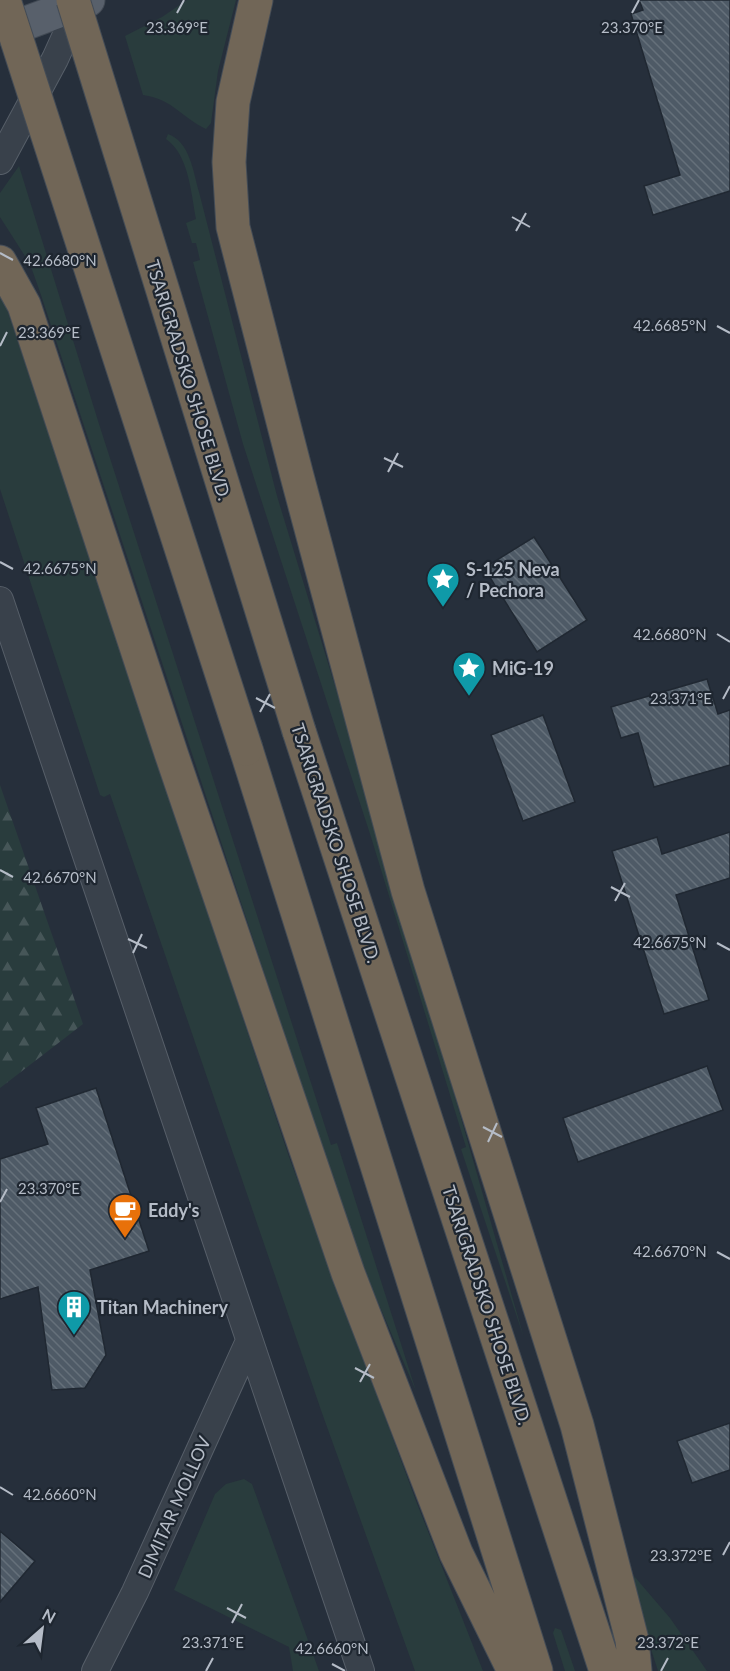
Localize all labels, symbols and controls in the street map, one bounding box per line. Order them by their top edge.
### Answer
text: 23.369°E [146,18,208,36]
text: 23.370°E [601,18,663,36]
text: 42.6680°N [23,251,97,269]
street label: TSARIGRADSKO SHOSE BLVD. [142,257,236,503]
text: 42.6685°N [633,316,707,334]
text: 23.369°E [18,323,80,341]
place label: S-125 Neva / Pechora [466,558,560,601]
text: 42.6675°N [23,559,97,577]
place icon: S-125 Neva / Pechora [425,561,461,608]
text: 42.6680°N [633,625,707,643]
place icon: MiG-19 [451,650,487,697]
place label: MiG-19 [492,657,554,679]
text: 23.371°E [650,689,712,707]
street label: TSARIGRADSKO SHOSE BLVD. [287,720,385,966]
text: 42.6670°N [23,868,97,886]
text: 42.6675°N [633,933,707,951]
text: 23.370°E [18,1179,80,1197]
street label: TSARIGRADSKO SHOSE BLVD. [438,1182,536,1428]
cafe icon: Eddy's [107,1192,143,1239]
place label: Eddy's [148,1199,200,1221]
text: 42.6670°N [633,1242,707,1260]
building icon: Titan Machinery [56,1289,92,1336]
place label: Titan Machinery [97,1296,228,1318]
street label: DIMITAR MOLLOV [133,1432,216,1581]
text: 42.6660°N [23,1485,97,1503]
text: 23.372°E [650,1546,712,1564]
north arrow [12,1599,72,1659]
text: N [39,1604,59,1627]
text: 23.371°E [182,1633,244,1651]
text: 23.372°E [637,1633,699,1651]
text: 42.6660°N [295,1639,369,1657]

